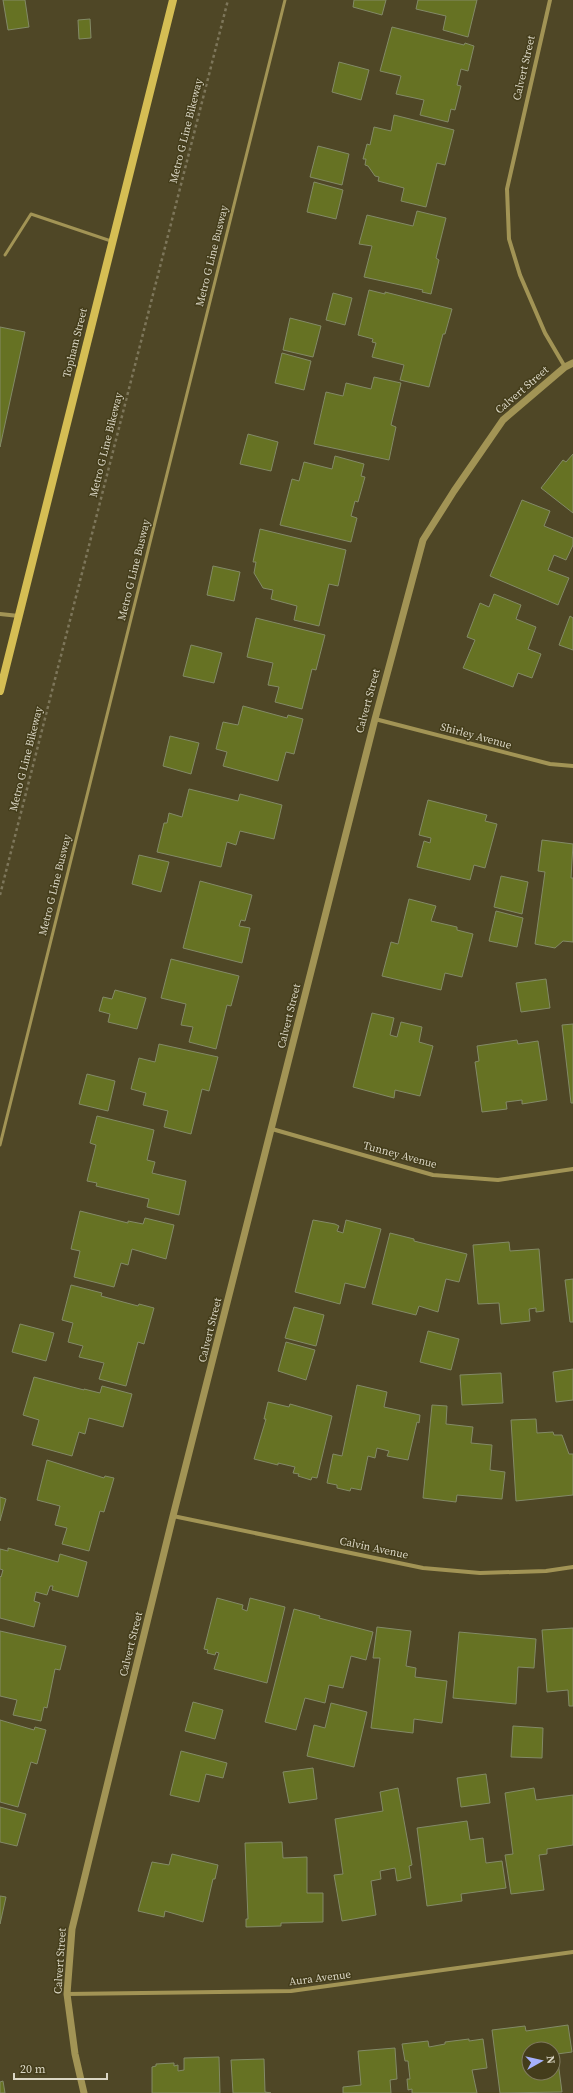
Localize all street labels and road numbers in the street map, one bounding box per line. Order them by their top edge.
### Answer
street label: Calvert Street [509,34,539,102]
street label: Metro G Line Bikeway [166,77,206,185]
street label: Metro G Line Busway [192,203,232,308]
street label: Topham Street [59,306,91,379]
street label: Calvert Street [492,362,552,417]
street label: Metro G Line Bikeway [86,391,126,499]
street label: Metro G Line Busway [114,517,154,622]
street label: Calvert Street [352,667,384,735]
street label: Metro G Line Bikeway [6,705,46,813]
street label: Shirley Avenue [439,719,514,753]
street label: Metro G Line Busway [35,832,75,937]
street label: Calvert Street [274,982,304,1050]
street label: Tunney Avenue [361,1138,439,1172]
street label: Calvert Street [195,1296,225,1364]
street label: Calvin Avenue [338,1533,410,1563]
street label: Calvert Street [116,1610,146,1678]
street label: Calvert Street [50,1927,70,1994]
street label: Aura Avenue [288,1967,352,1989]

